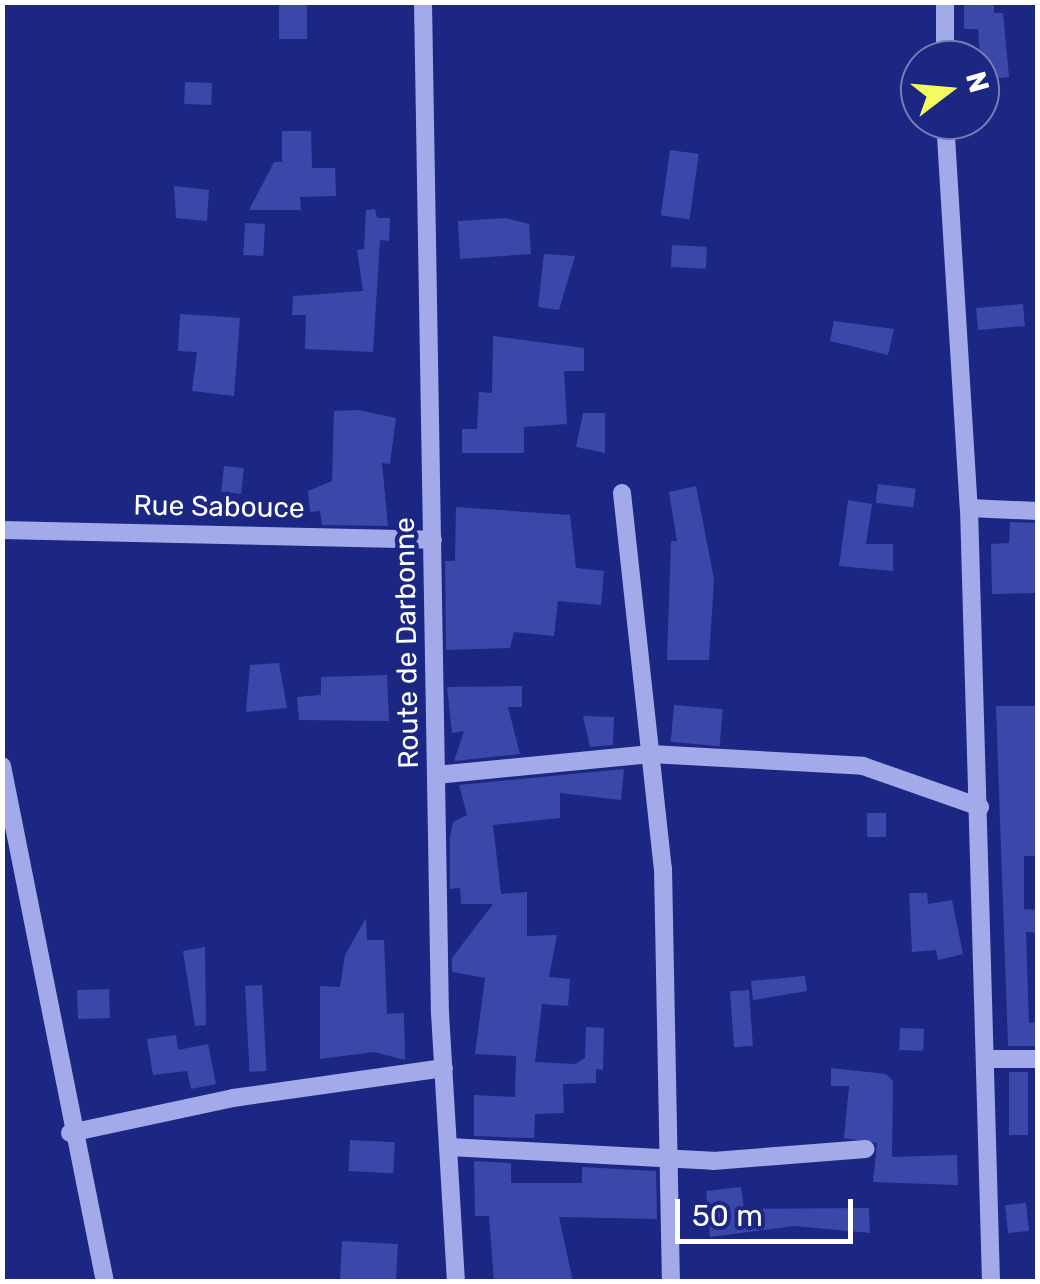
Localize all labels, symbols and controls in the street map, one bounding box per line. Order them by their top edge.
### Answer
north arrow [900,40,1000,140]
text: N [959,68,996,96]
street label: Rue Sabouce [133,489,305,525]
street label: Route de Darbonne [388,517,426,769]
scale bar [680,1179,858,1241]
text: 50 m [692,1198,763,1234]

